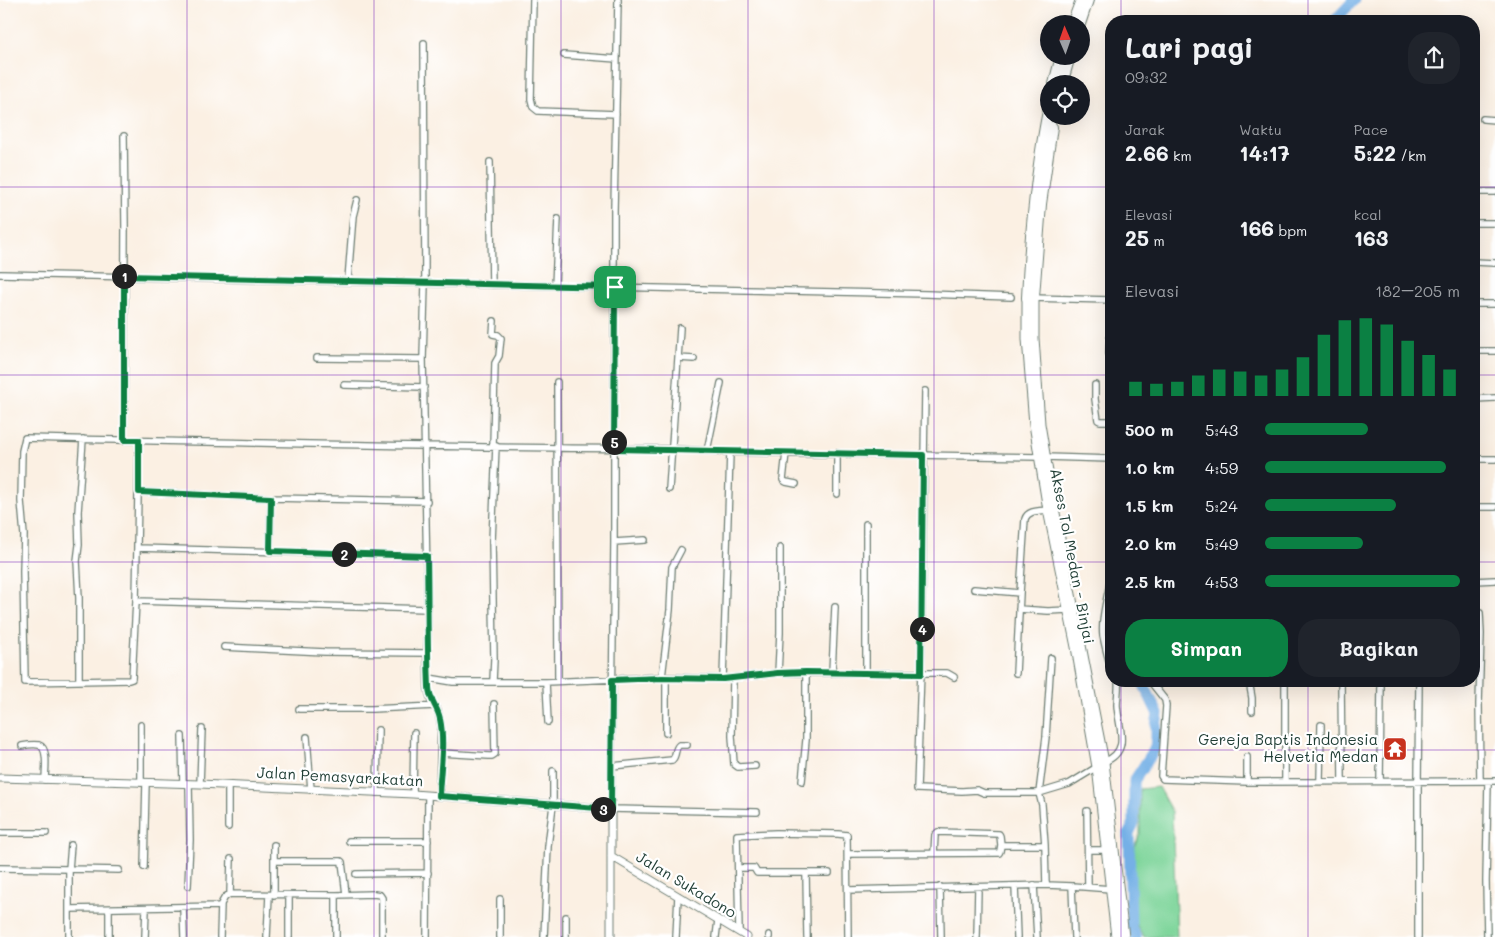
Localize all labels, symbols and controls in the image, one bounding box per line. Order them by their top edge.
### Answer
north arrow [1040,15,1090,65]
map controls [1040,15,1090,125]
text: Lari pagi [1125,29,1254,65]
button: share [1408,32,1460,84]
text: 09:32 [1125,66,1168,87]
button: locate [1040,75,1090,125]
text: Jarak [1125,120,1165,139]
text: Waktu [1239,120,1282,139]
text: Pace [1354,120,1388,139]
text: 2.66 [1125,139,1169,166]
text: 14:17 [1239,139,1290,166]
text: 5:22 [1354,139,1396,166]
text: km [1169,146,1192,165]
text: /km [1396,146,1427,165]
text: Elevasi [1125,205,1172,224]
text: kcal [1354,205,1382,224]
text: 166 [1239,214,1274,241]
text: bpm [1274,221,1307,240]
text: 25 [1125,224,1149,251]
text: 163 [1354,224,1388,251]
text: m [1149,231,1165,250]
pin: 1 [112,264,136,288]
pin [594,266,636,308]
text: 1 [121,267,128,286]
icon: arrive [601,273,629,301]
text: Elevasi [1125,280,1179,301]
text: 182–205 m [1375,280,1460,301]
text: 500 m [1125,419,1173,440]
text: 5:43 [1205,419,1238,440]
pin: 5 [602,430,626,454]
text: 5 [610,433,619,452]
text: 1.0 km [1125,457,1174,478]
text: 4:59 [1205,457,1238,478]
street label: Akses Tol Medan - Binjai [1046,466,1100,645]
text: 1.5 km [1125,495,1173,516]
text: 5:24 [1205,495,1238,516]
text: 2.0 km [1125,533,1176,554]
text: 5:49 [1205,533,1238,554]
pin: 2 [332,542,356,566]
text: 2 [341,545,348,564]
text: 2.5 km [1125,571,1175,592]
text: 4:53 [1205,571,1238,592]
pin: 4 [910,616,934,642]
button: Simpan [1125,619,1288,677]
button: Bagikan [1298,619,1460,677]
text: 4 [918,620,927,639]
place label: Gereja Baptis Indonesia Helvetia Medan [1198,729,1378,766]
temple icon: Gereja Baptis Indonesia Helvetia Medan [1382,736,1408,762]
street label: Jalan Pemasyarakatan [256,762,424,790]
pin: 3 [590,796,616,822]
text: 3 [599,800,608,819]
street label: Jalan Sukadono [633,846,740,922]

